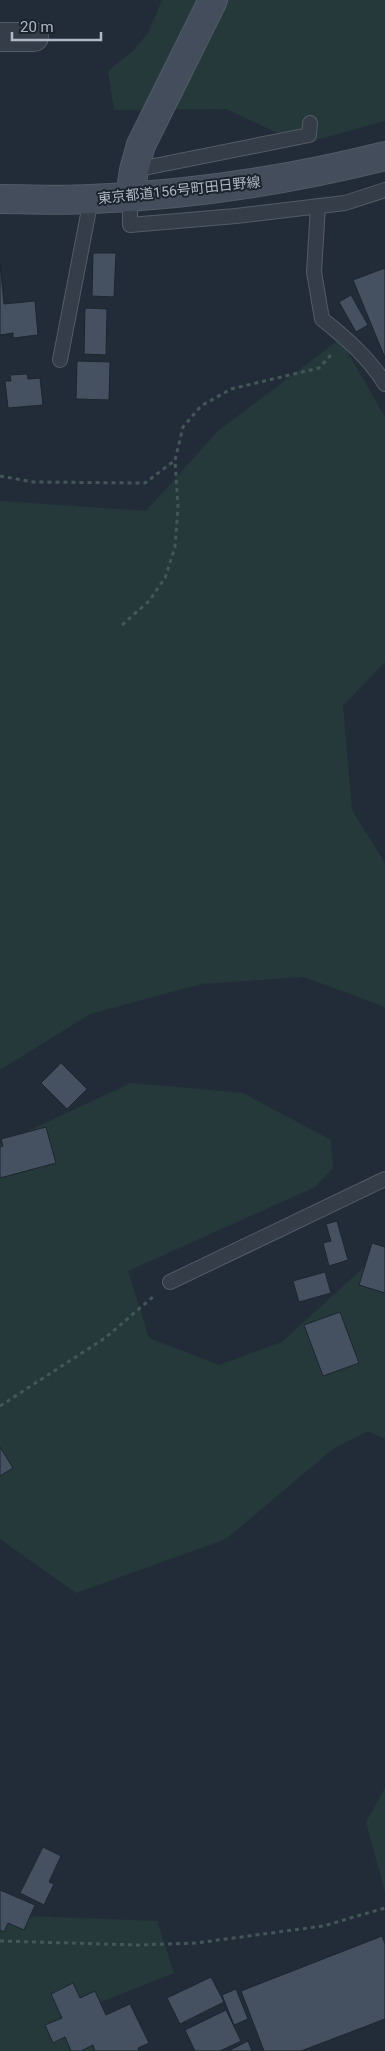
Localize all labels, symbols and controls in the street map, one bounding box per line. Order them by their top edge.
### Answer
scale bar [12,10,101,42]
text: 20 m [20,18,54,36]
street label: 東京都道156号町田日野線 [97,173,261,207]

